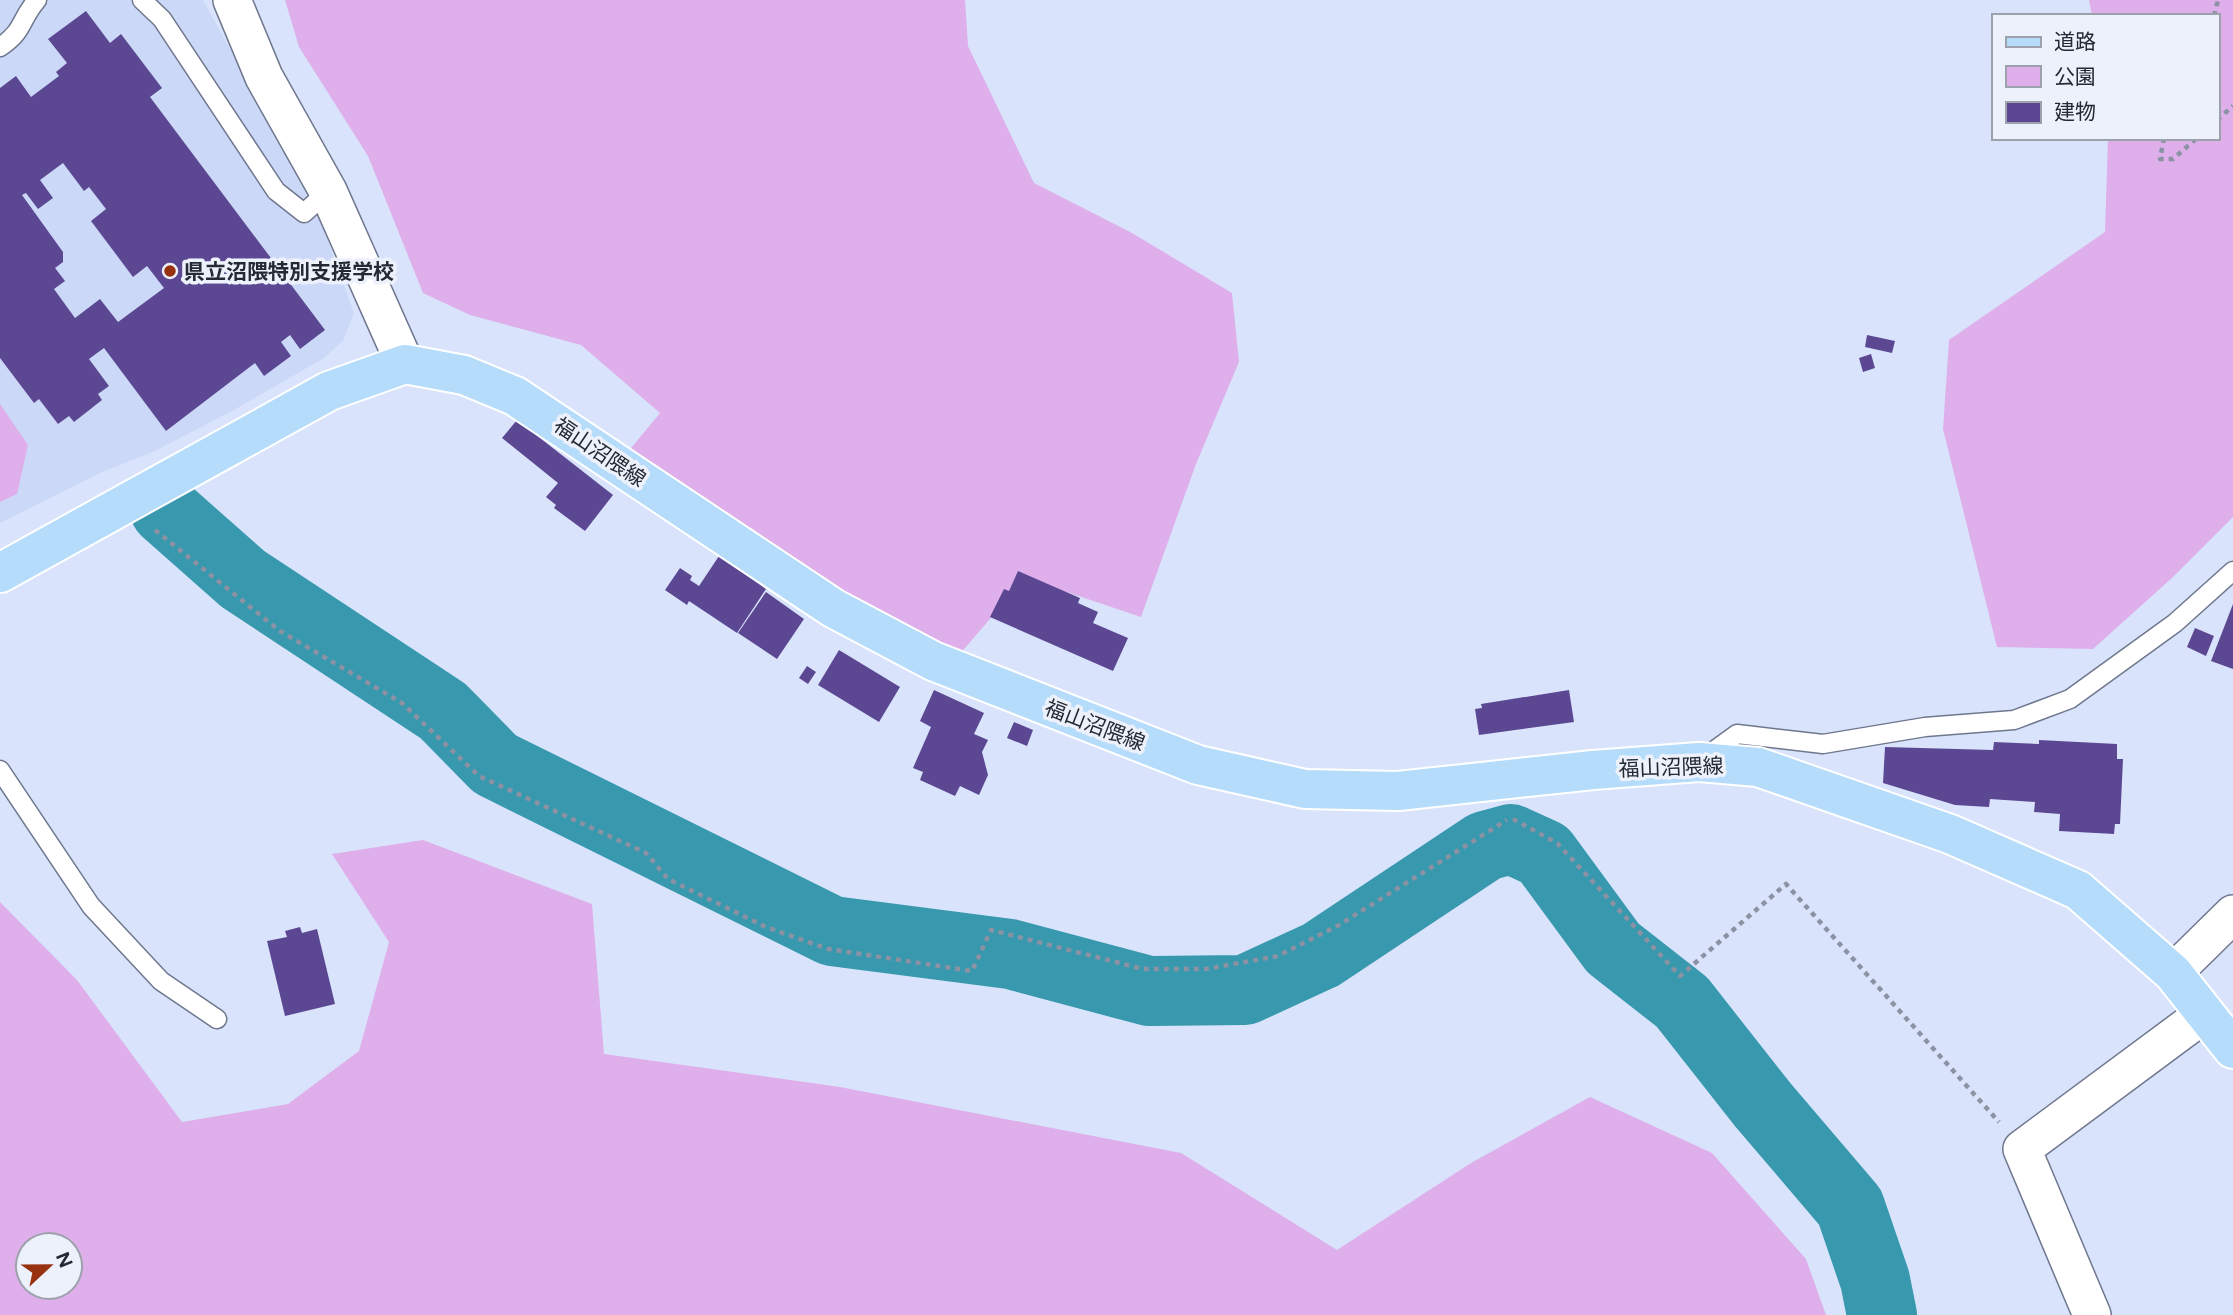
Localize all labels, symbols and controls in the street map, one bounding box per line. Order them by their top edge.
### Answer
legend [1992,14,2219,140]
text: 道路 [2054,29,2096,54]
text: 公園 [2054,64,2096,89]
text: 建物 [2054,99,2096,124]
place label: 県立沼隈特別支援学校 [184,259,394,284]
marker: 県立沼隈特別支援学校 [162,263,178,279]
street label: 福山沼隈線 [549,412,651,492]
street label: 福山沼隈線 [1042,695,1148,755]
street label: 福山沼隈線 [1618,753,1724,781]
north arrow [14,1231,84,1301]
text: N [51,1249,78,1271]

